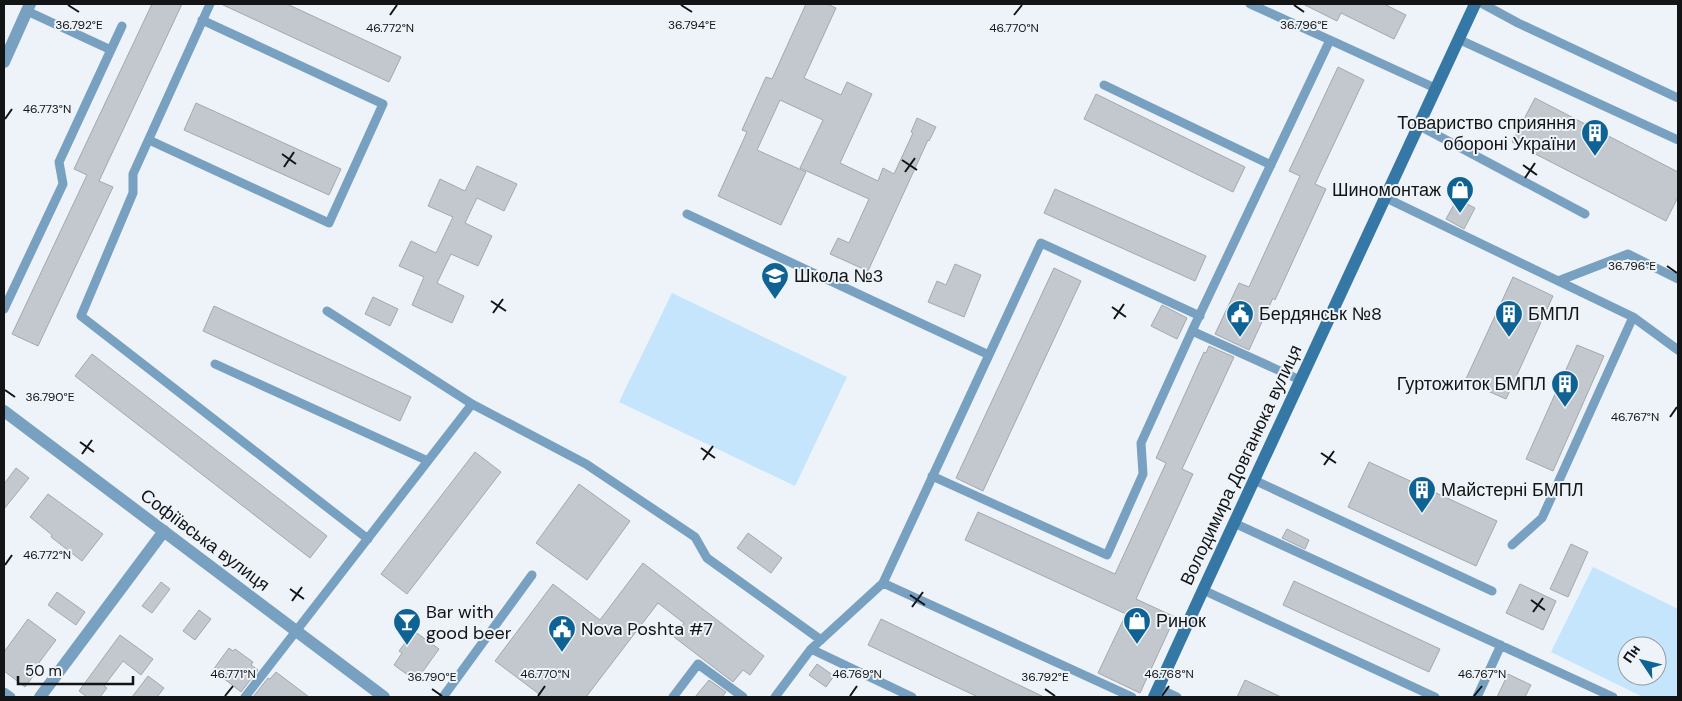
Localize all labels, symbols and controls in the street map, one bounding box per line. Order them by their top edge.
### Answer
text: 36.792°E [55,17,103,33]
text: 36.794°E [668,17,716,33]
text: 36.796°E [1280,17,1328,33]
text: 46.772°N [366,20,414,36]
text: 46.770°N [989,20,1039,36]
text: 46.773°N [23,101,71,117]
place label: Товариство сприяння обороні України [1397,111,1576,156]
building icon: Товариство сприяння обороні України [1580,118,1610,157]
shop icon: Шиномонтаж [1445,175,1475,214]
place label: Шиномонтаж [1332,178,1441,202]
text: 36.796°E [1608,258,1656,274]
school or university icon: Школа №3 [760,261,790,300]
place label: Школа №3 [794,264,883,288]
public building icon: Бердянськ №8 [1225,299,1255,338]
building icon: БМПЛ [1494,299,1524,338]
place label: Бердянськ №8 [1259,302,1382,326]
place label: БМПЛ [1528,302,1580,326]
street label: Володимира Довганюка вулиця [1175,341,1307,589]
building icon: Гуртожиток БМПЛ [1550,369,1580,408]
place label: Гуртожиток БМПЛ [1397,372,1546,396]
text: 36.790°E [26,389,75,405]
text: 46.767°N [1611,409,1659,425]
building icon: Майстерні БМПЛ [1407,475,1437,514]
place label: Майстерні БМПЛ [1441,478,1584,502]
street label: Софіївська вулиця [135,483,275,597]
text: 46.772°N [23,547,71,563]
place label: Bar with good beer [426,600,512,645]
shop icon: Ринок [1122,606,1152,645]
bar icon: Bar with good beer [392,607,422,646]
place label: Ринок [1156,609,1206,633]
public building icon: Nova Poshta #7 [547,614,577,653]
place label: Nova Poshta #7 [581,617,713,641]
north arrow [1617,636,1667,686]
text: Пн [1619,641,1644,666]
scale bar [18,654,132,686]
text: 50 m [25,661,62,681]
text: 46.771°N [210,666,256,682]
text: 46.770°N [520,666,570,682]
text: 46.769°N [832,666,882,682]
text: 46.768°N [1144,666,1194,682]
text: 46.767°N [1458,666,1506,682]
text: 36.790°E [408,669,457,685]
text: 36.792°E [1021,669,1069,685]

